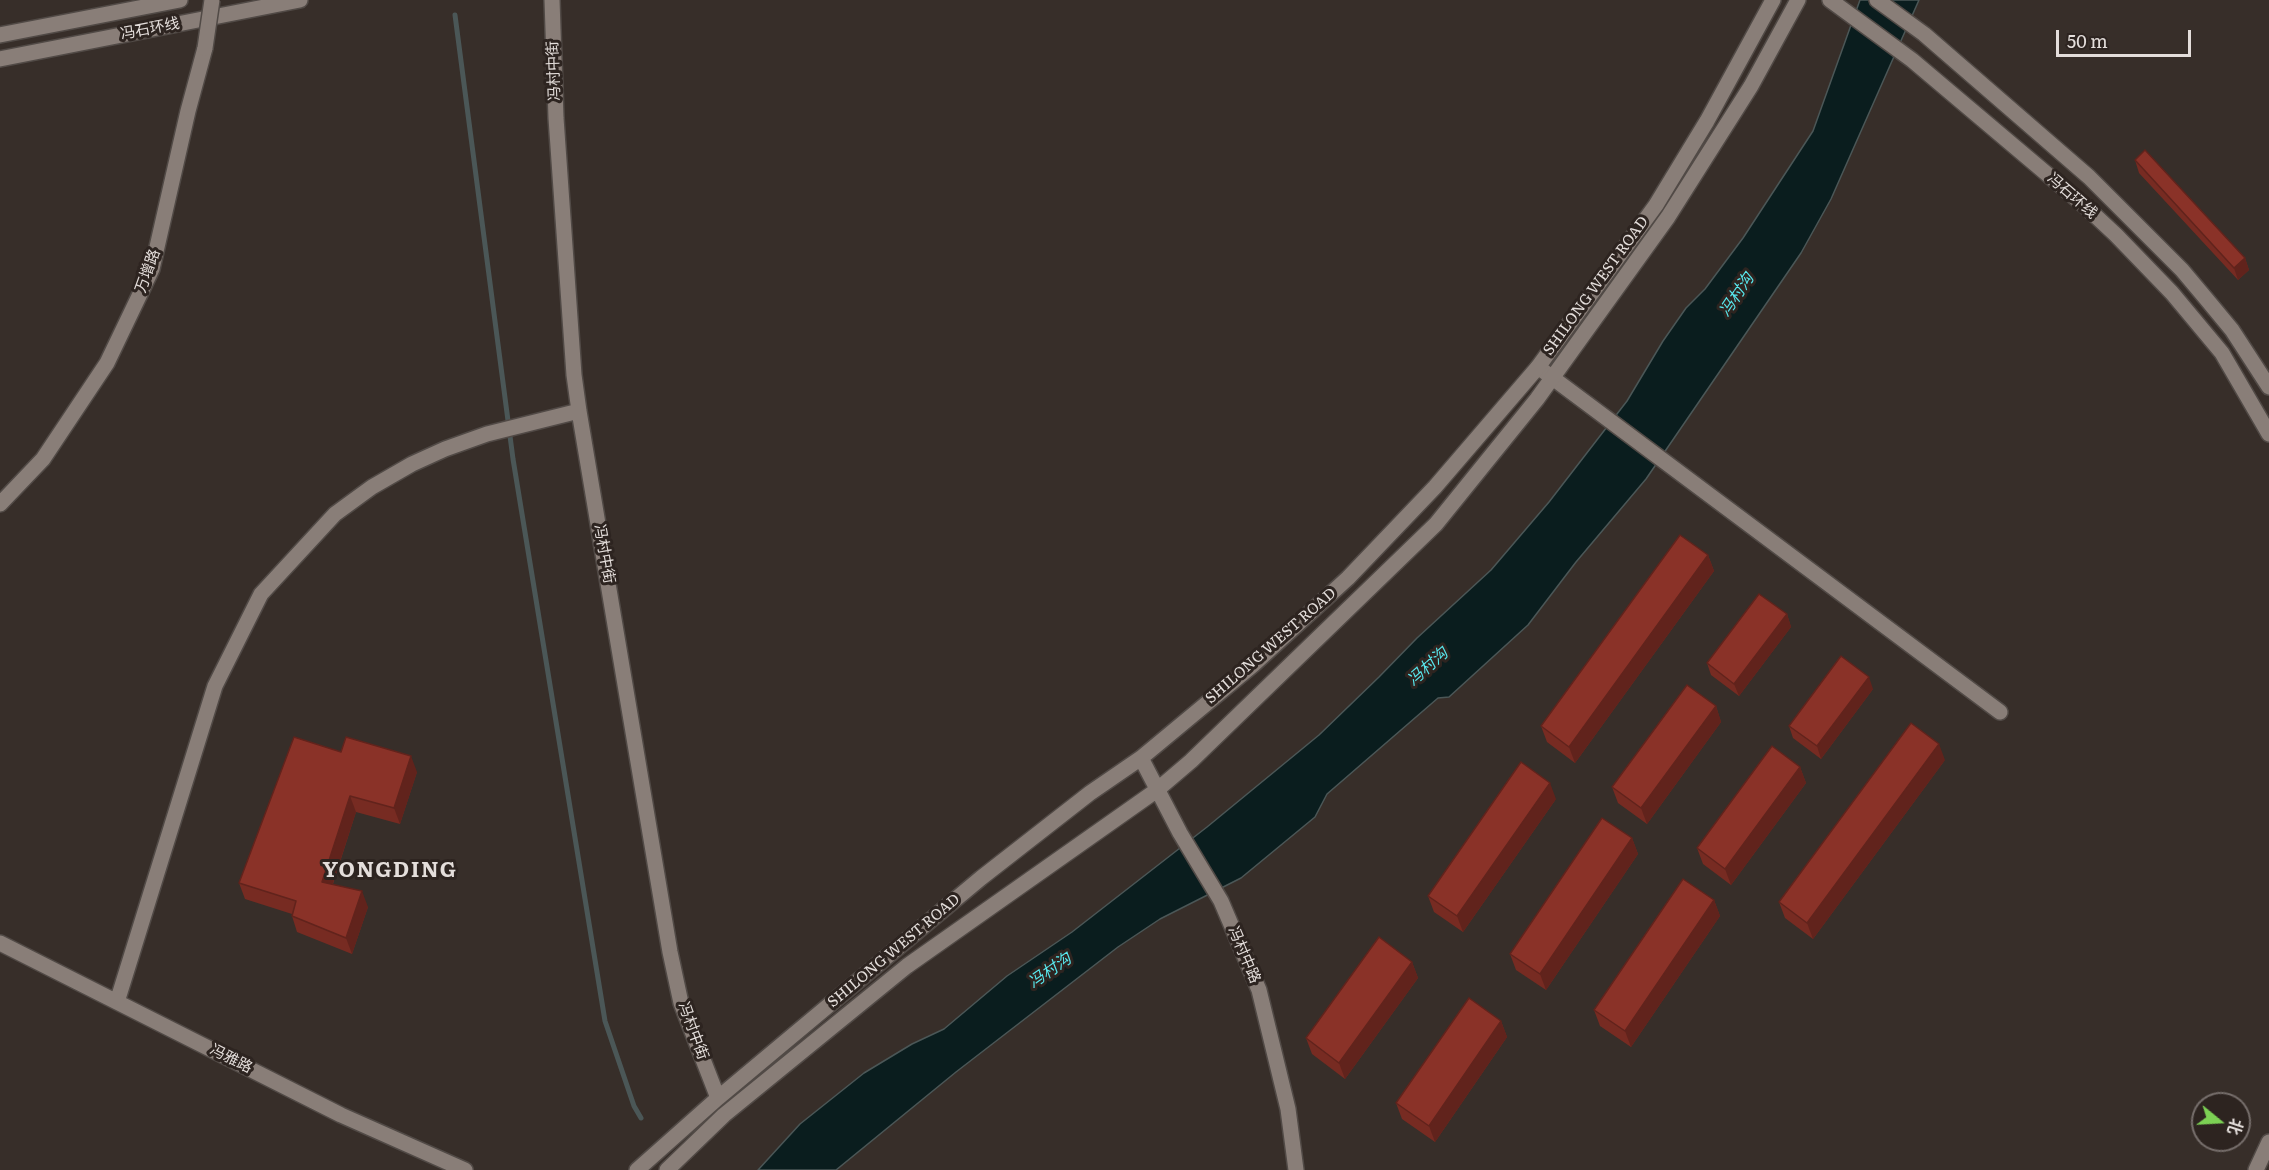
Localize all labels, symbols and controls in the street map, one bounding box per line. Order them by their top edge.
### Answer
street label: 冯石环线 [119,14,181,44]
scale bar [2059,18,2194,56]
text: 50 m [2067,27,2108,54]
street label: 冯村中街 [544,41,564,101]
street label: 冯石环线 [2043,170,2101,222]
street label: SHILONG WEST ROAD [1540,213,1652,359]
street label: 万增路 [132,247,164,295]
water label: 冯村沟 [1716,270,1758,320]
street label: 冯村中街 [590,523,618,585]
street label: SHILONG WEST ROAD [1202,584,1340,708]
water label: 冯村沟 [1404,644,1452,690]
district label: YONGDING [323,858,457,884]
street label: SHILONG WEST ROAD [824,890,964,1012]
street label: 冯村中路 [1224,924,1264,986]
water label: 冯村沟 [1025,949,1075,993]
street label: 冯村中街 [674,1000,712,1062]
street label: 冯雅路 [207,1041,255,1077]
north arrow [2191,1092,2251,1152]
text: 北 [2222,1116,2250,1138]

